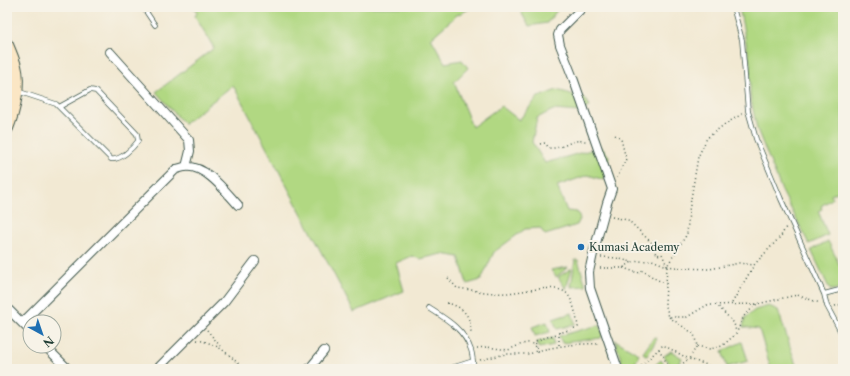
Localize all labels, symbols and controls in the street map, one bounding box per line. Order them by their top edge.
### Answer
place label: Kumasi Academy [589,240,680,254]
marker: Kumasi Academy [576,242,586,252]
north arrow [22,314,62,354]
text: N [40,333,57,350]

